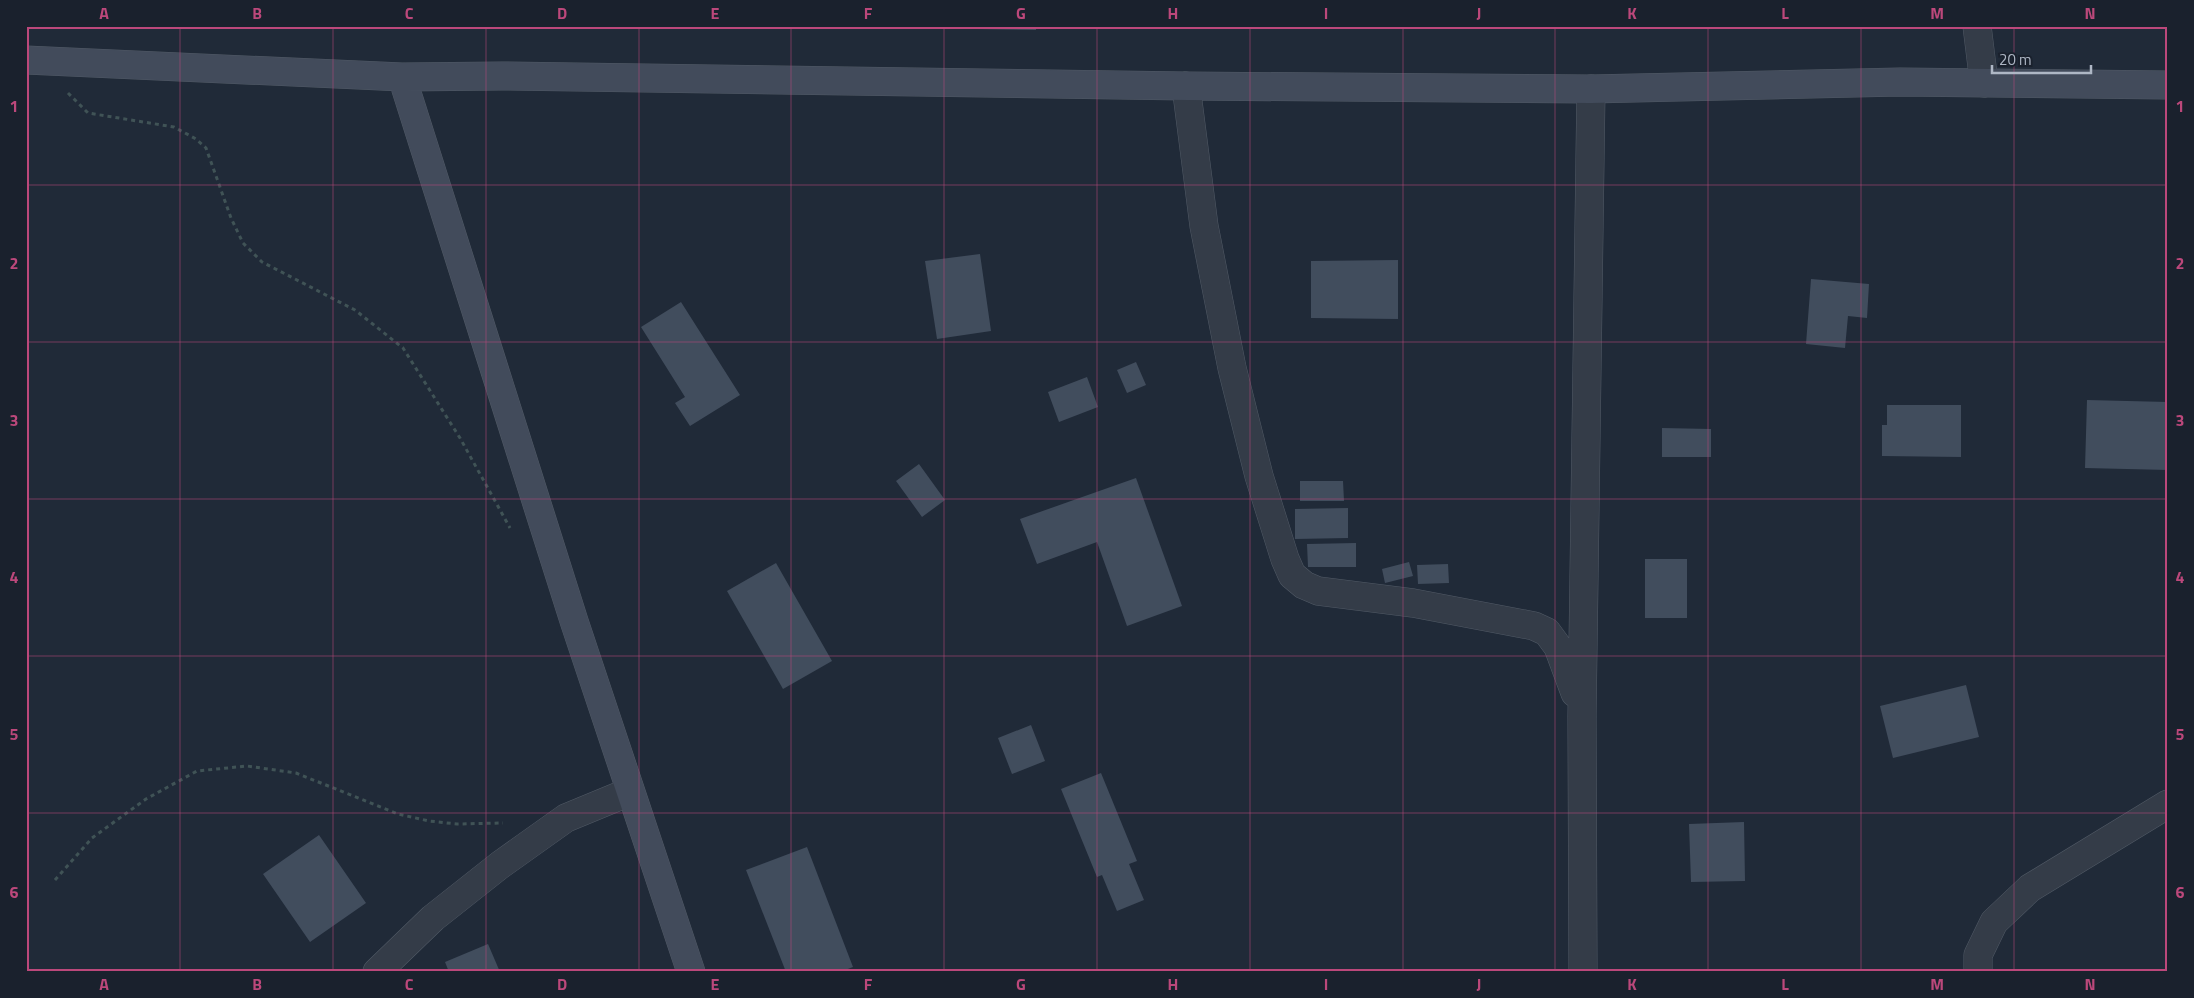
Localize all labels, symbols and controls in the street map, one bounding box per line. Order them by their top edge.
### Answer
text: A [99,1,109,25]
text: B [252,1,262,25]
text: C [405,1,414,25]
text: D [557,1,567,25]
text: E [711,1,720,25]
text: F [864,1,873,25]
text: G [1016,1,1026,25]
text: H [1168,1,1178,25]
text: I [1324,1,1328,25]
text: J [1477,1,1481,25]
text: K [1627,1,1637,25]
text: L [1781,1,1789,25]
text: M [1930,1,1944,25]
text: N [2084,1,2096,25]
scale bar [1992,42,2090,74]
text: 20 m [1999,48,2032,71]
text: 1 [10,94,18,118]
text: 1 [2176,94,2184,118]
text: 2 [10,251,18,275]
text: 2 [2176,251,2184,275]
text: 3 [10,408,18,432]
text: 3 [2176,408,2184,432]
text: 4 [10,565,19,589]
text: 4 [2176,565,2185,589]
text: 5 [10,722,19,746]
text: 5 [2176,722,2185,746]
text: 6 [10,880,19,904]
text: 6 [2176,880,2185,904]
text: A [99,972,109,996]
text: B [252,972,262,996]
text: C [405,972,414,996]
text: D [557,972,567,996]
text: E [711,972,720,996]
text: F [864,972,873,996]
text: G [1016,972,1026,996]
text: H [1168,972,1178,996]
text: I [1324,972,1328,996]
text: J [1477,972,1481,996]
text: K [1627,972,1637,996]
text: L [1781,972,1789,996]
text: M [1930,972,1944,996]
text: N [2084,972,2096,996]

